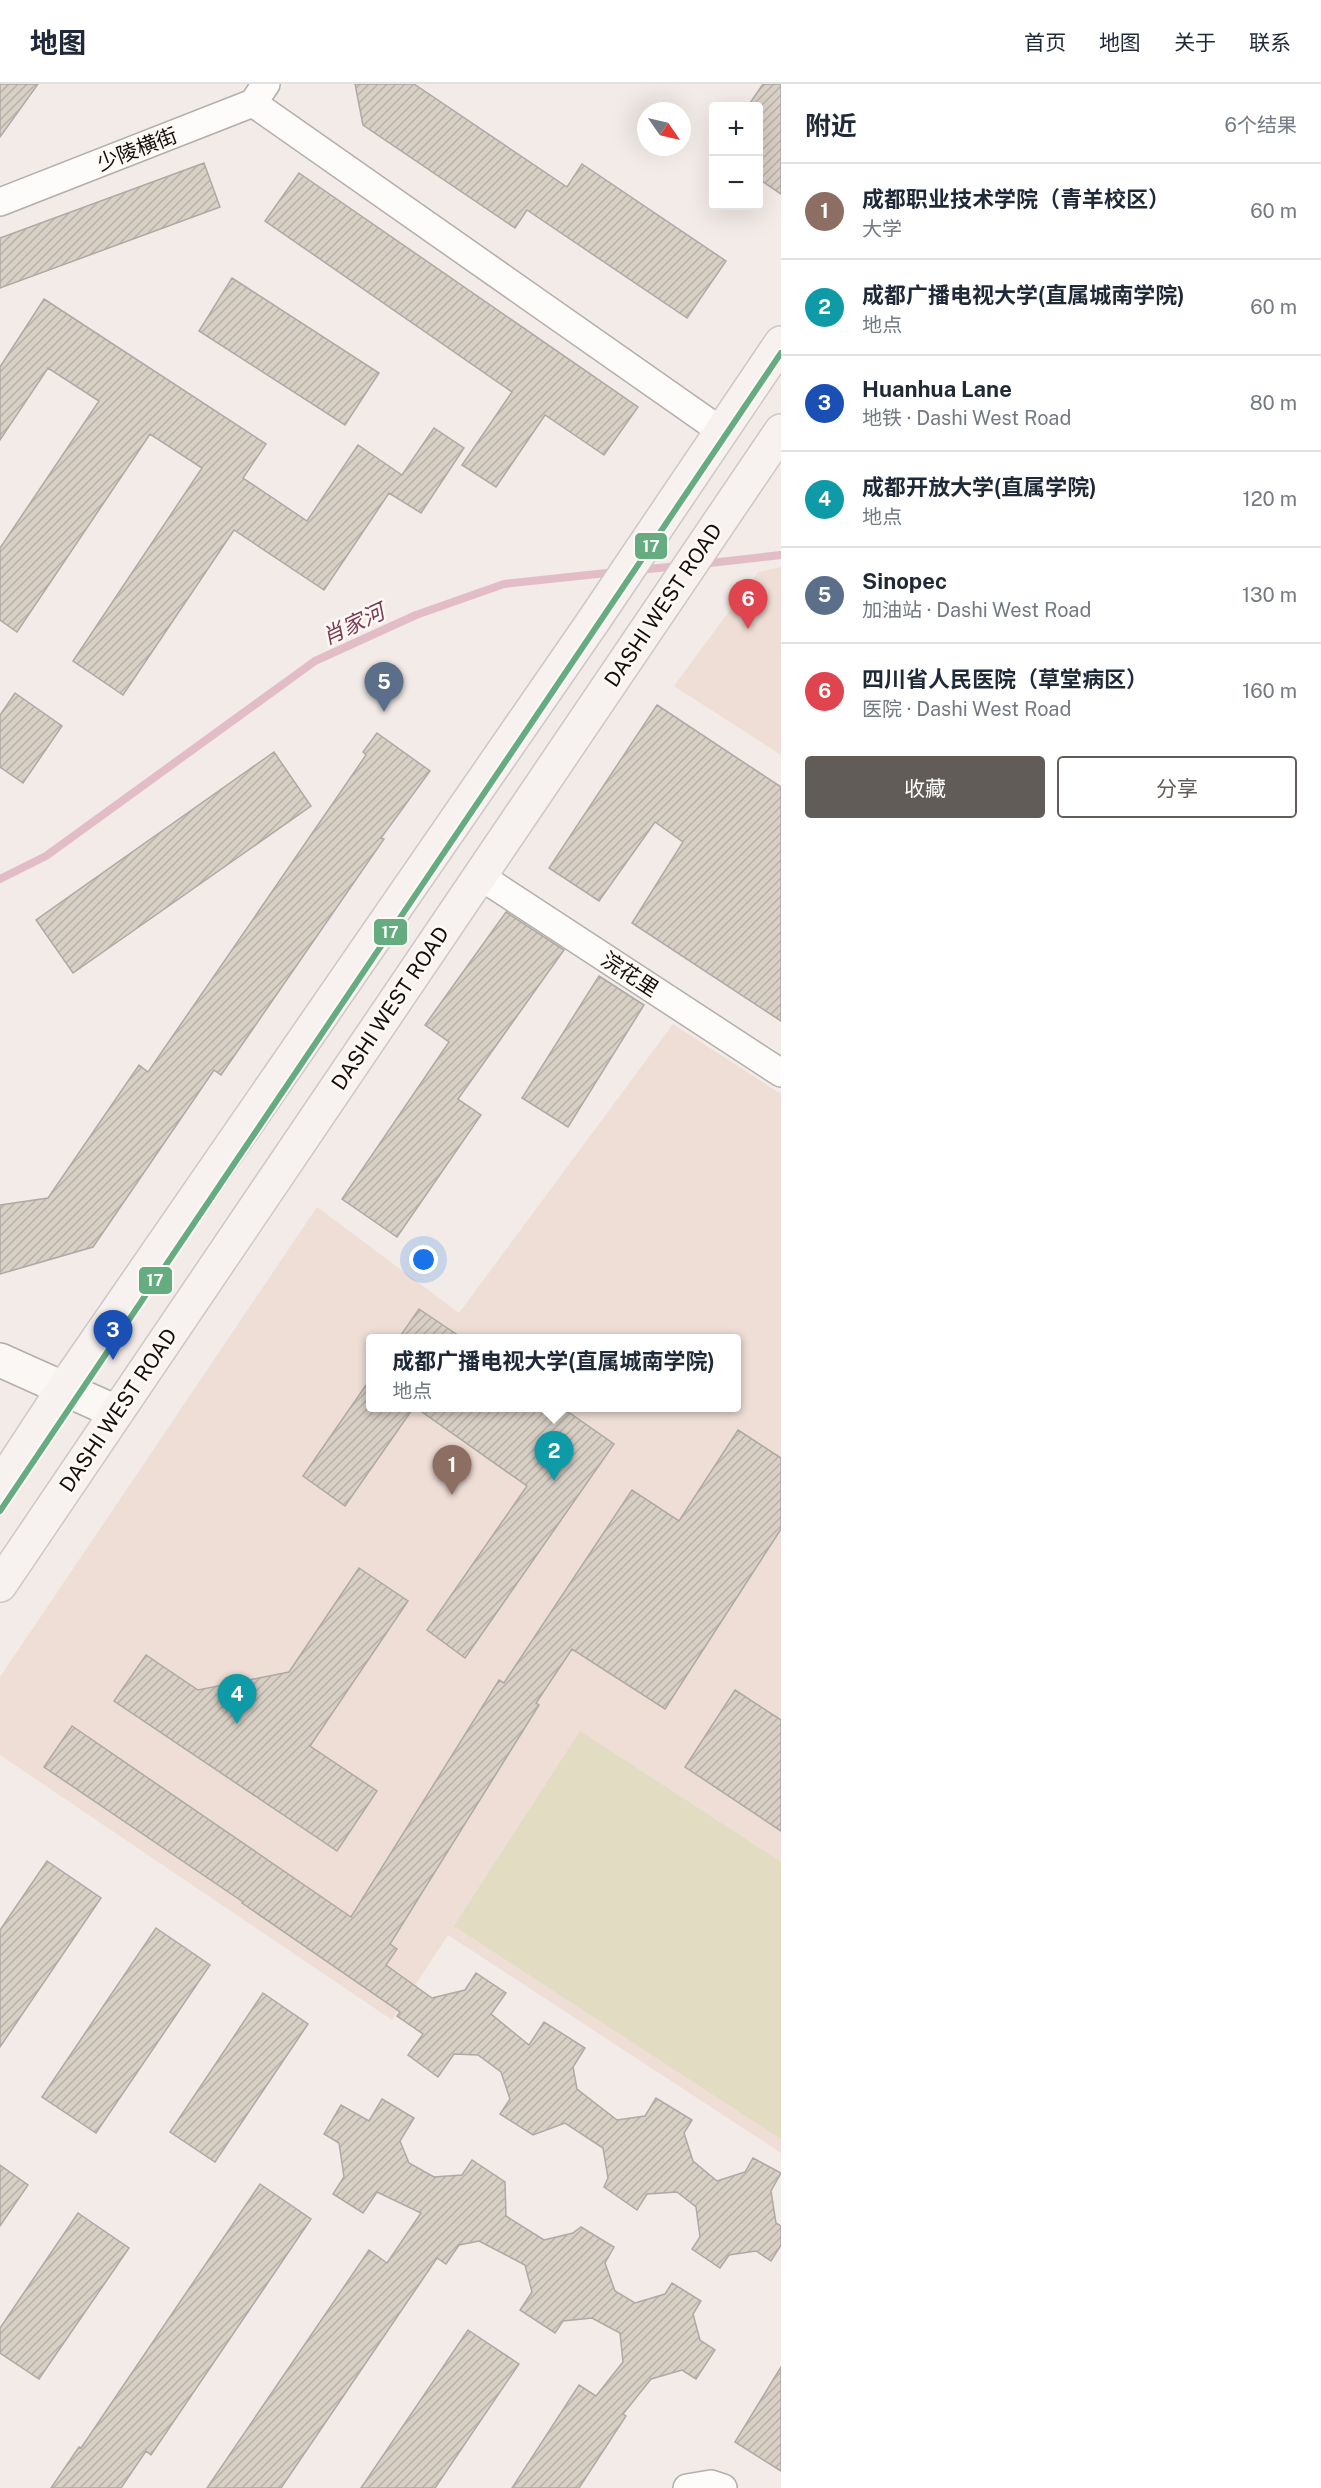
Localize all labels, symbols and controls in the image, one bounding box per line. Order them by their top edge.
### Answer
text: 地图 [30,26,86,59]
text: 首页 [1024,30,1066,55]
text: 地图 [1099,30,1141,55]
text: 关于 [1174,30,1216,55]
text: 联系 [1249,30,1291,55]
north arrow [637,102,691,156]
map controls [709,102,763,210]
button: + [709,102,763,156]
text: 附近 [805,110,857,141]
text: 6个结果 [1225,113,1297,137]
street label: 少陵横街 [93,122,181,176]
button: − [709,156,763,210]
text: 成都职业技术学院（青羊校区） [862,186,1170,212]
text: 1 [820,199,829,223]
text: 60 m [1250,199,1297,223]
text: 大学 [862,217,902,241]
text: 成都广播电视大学(直属城南学院) [862,282,1185,308]
text: 2 [818,295,831,319]
text: 60 m [1250,295,1297,319]
text: 地点 [862,313,902,337]
text: Huanhua Lane [862,376,1012,402]
text: 3 [818,391,831,415]
text: 80 m [1250,391,1297,415]
text: 地铁 · Dashi West Road [862,406,1071,430]
text: 成都开放大学(直属学院) [862,474,1097,500]
text: 4 [818,487,831,511]
text: 120 m [1243,487,1297,511]
text: 地点 [862,505,902,529]
street label: DASHI WEST ROAD [599,519,727,691]
line badge: 17 [634,532,668,560]
text: 17 [643,537,659,556]
text: Sinopec [862,568,947,594]
pin: 6 [728,580,768,629]
text: 5 [818,583,831,607]
text: 130 m [1242,583,1297,607]
water label: 肖家河 [318,597,392,650]
text: 加油站 · Dashi West Road [862,598,1091,622]
pin: 5 [364,662,404,712]
text: 四川省人民医院（草堂病区） [862,666,1148,692]
text: 6 [818,679,831,703]
text: 160 m [1242,679,1297,703]
text: 医院 · Dashi West Road [862,697,1071,721]
button: 收藏 [805,756,1045,818]
button: 分享 [1057,756,1297,818]
line badge: 17 [373,918,408,946]
street label: DASHI WEST ROAD [326,922,454,1094]
text: 17 [382,923,398,942]
street label: 浣花里 [597,946,663,1002]
your location [409,1245,438,1274]
line badge: 17 [138,1266,173,1295]
text: 17 [147,1271,163,1290]
pin: 3 [94,1310,132,1360]
street label: DASHI WEST ROAD [54,1324,182,1496]
popup [366,1334,741,1412]
text: 成都广播电视大学(直属城南学院) [392,1348,715,1374]
text: 地点 [392,1379,432,1403]
pin: 2 [534,1432,574,1481]
pin: 1 [432,1446,472,1495]
pin: 4 [218,1674,256,1724]

